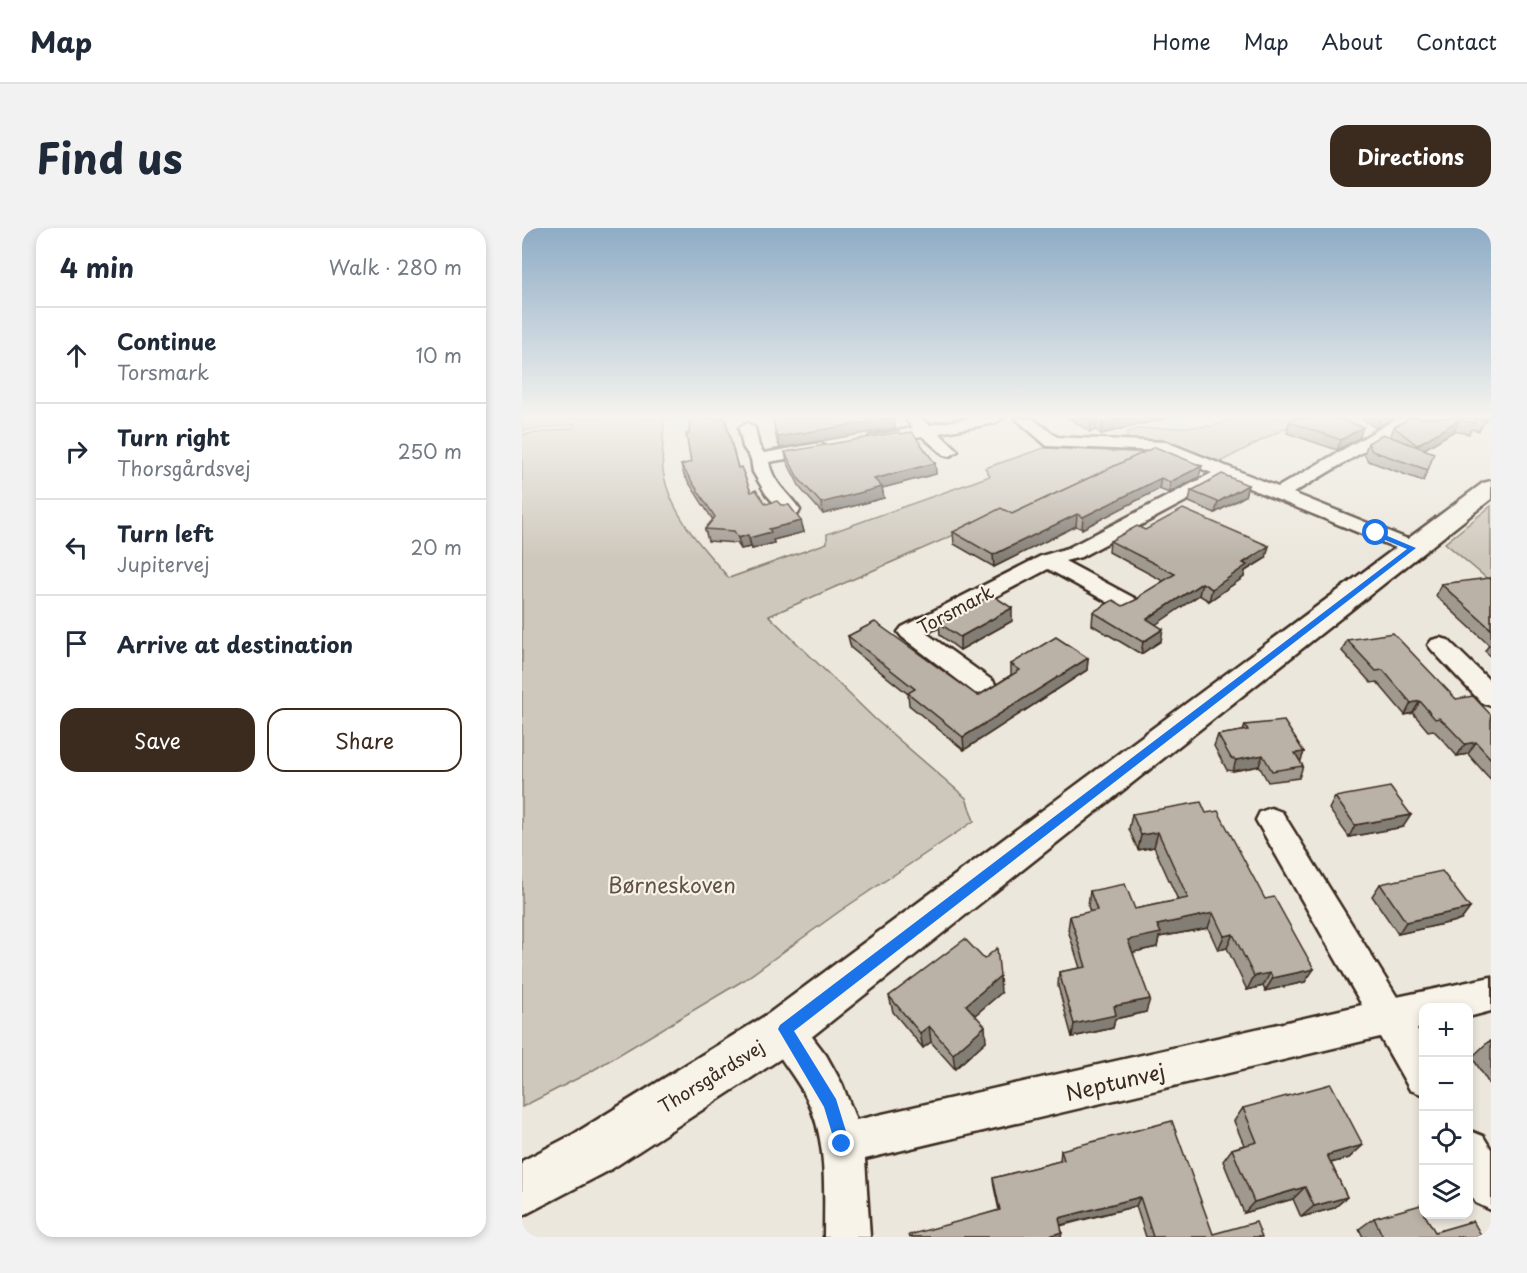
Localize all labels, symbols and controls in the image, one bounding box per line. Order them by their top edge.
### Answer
text: Map [30,20,92,63]
text: Home [1152,25,1211,57]
text: Map [1244,25,1289,57]
text: About [1322,25,1383,57]
text: Contact [1416,25,1497,57]
text: Find us [36,125,183,188]
button: Directions [1330,125,1491,187]
text: 4 min [60,248,134,287]
text: Walk · 280 m [329,252,462,282]
text: Continue [117,324,216,357]
icon: ahead [60,339,93,372]
text: 10 m [415,340,462,370]
text: Torsmark [117,357,209,387]
text: Turn right [117,420,230,453]
icon: right [60,435,93,468]
text: 250 m [398,436,462,466]
text: Thorsgårdsvej [117,453,251,483]
text: Turn left [117,516,214,549]
route start [1362,519,1388,545]
icon: left [60,531,93,564]
text: 20 m [410,532,462,562]
text: Jupitervej [117,549,210,579]
street label: Torsmark [912,578,998,640]
icon: arrive [60,627,93,660]
text: Arrive at destination [117,627,353,660]
button: Save [60,708,255,772]
button: Share [267,708,462,772]
park label: Børneskoven [608,868,736,900]
map controls [1419,1003,1473,1219]
button: + [1419,1003,1473,1057]
street label: Thorsgårdsvej [653,1033,769,1119]
street label: Neptunvej [1062,1054,1168,1108]
button: − [1419,1057,1473,1111]
button: locate [1419,1111,1473,1165]
route end [828,1130,854,1156]
button: layers [1419,1165,1473,1219]

